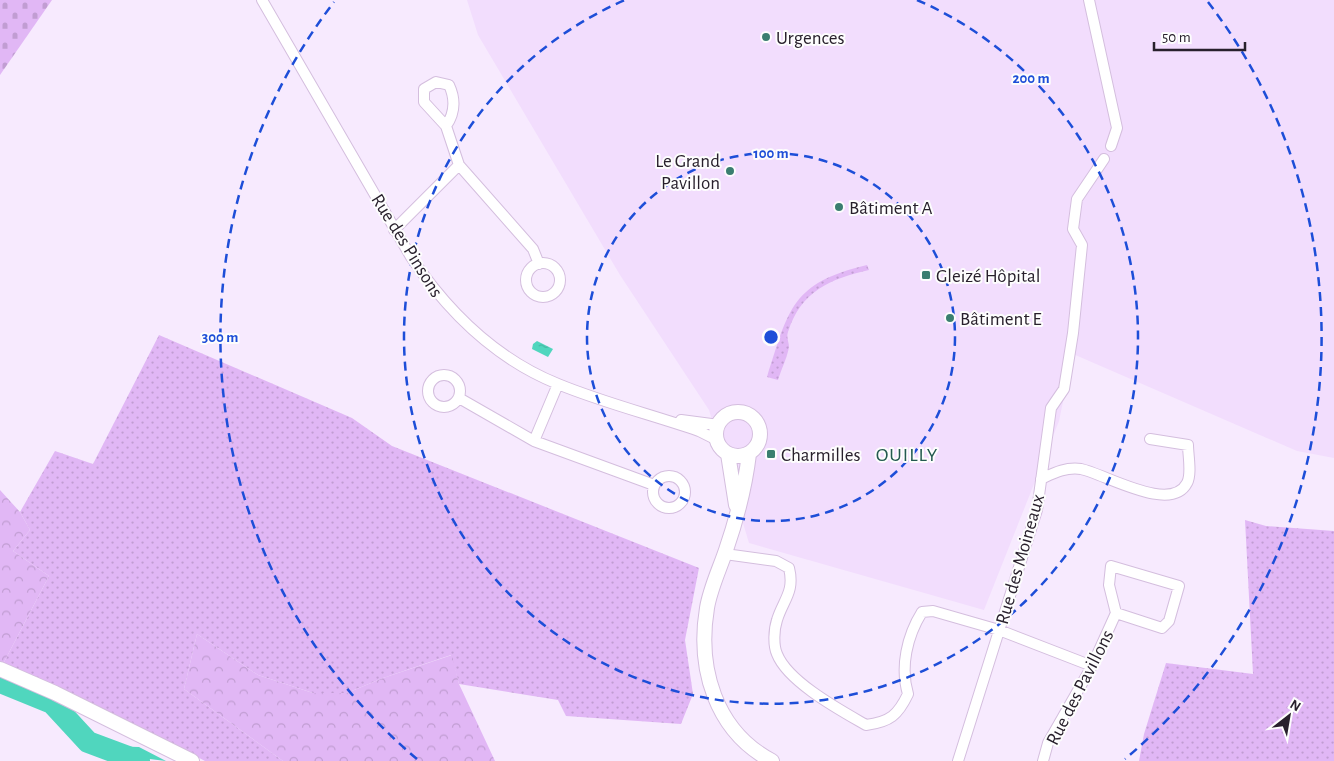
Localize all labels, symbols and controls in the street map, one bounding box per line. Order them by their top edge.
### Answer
scale bar [1154,20,1245,52]
place label: Urgences [776,29,845,48]
text: 50 m [1162,30,1191,45]
marker: Urgences [760,31,772,43]
text: 200 m [1012,71,1050,86]
text: 100 m [753,146,789,161]
place label: Le Grand Pavillon [655,152,720,193]
marker: Le Grand Pavillon [724,165,736,177]
street label: Rue des Pinsons [367,191,446,301]
place label: Bâtiment A [849,199,933,218]
marker: Bâtiment A [833,201,845,213]
place label: Gleizé Hôpital [936,267,1040,286]
marker: Gleizé Hôpital [920,269,932,281]
place label: Bâtiment E [960,310,1042,329]
marker: Bâtiment E [944,312,956,324]
centre of rings [762,328,780,346]
text: 300 m [202,330,238,345]
district label: OUILLY [876,445,938,465]
place label: Charmilles [781,446,860,465]
marker: Charmilles [765,448,777,460]
street label: Rue des Moineaux [993,492,1048,627]
street label: Rue des Pavillons [1043,627,1117,748]
north arrow [1264,691,1314,741]
text: N [1287,697,1303,714]

